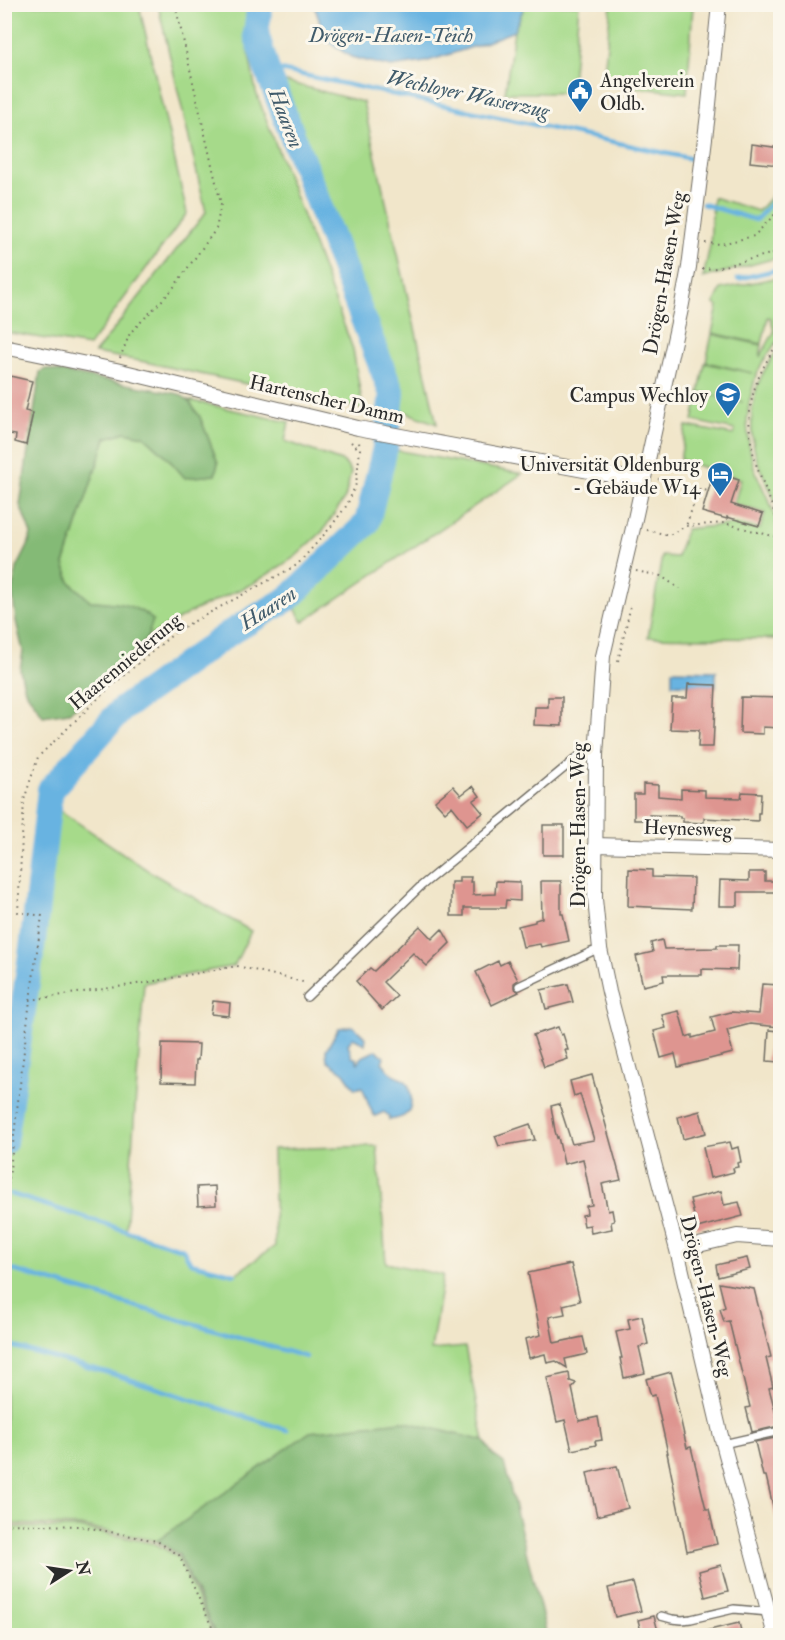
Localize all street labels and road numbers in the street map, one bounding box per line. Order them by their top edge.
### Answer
street label: Drögen-Hasen-Weg [638,188,691,357]
street label: Hartenscher Damm [247,370,407,430]
street label: Haarenniederung [64,606,187,716]
street label: Drögen-Hasen-Weg [566,741,591,908]
street label: Heynesweg [643,814,734,843]
street label: Drögen-Hasen-Weg [674,1213,739,1381]

